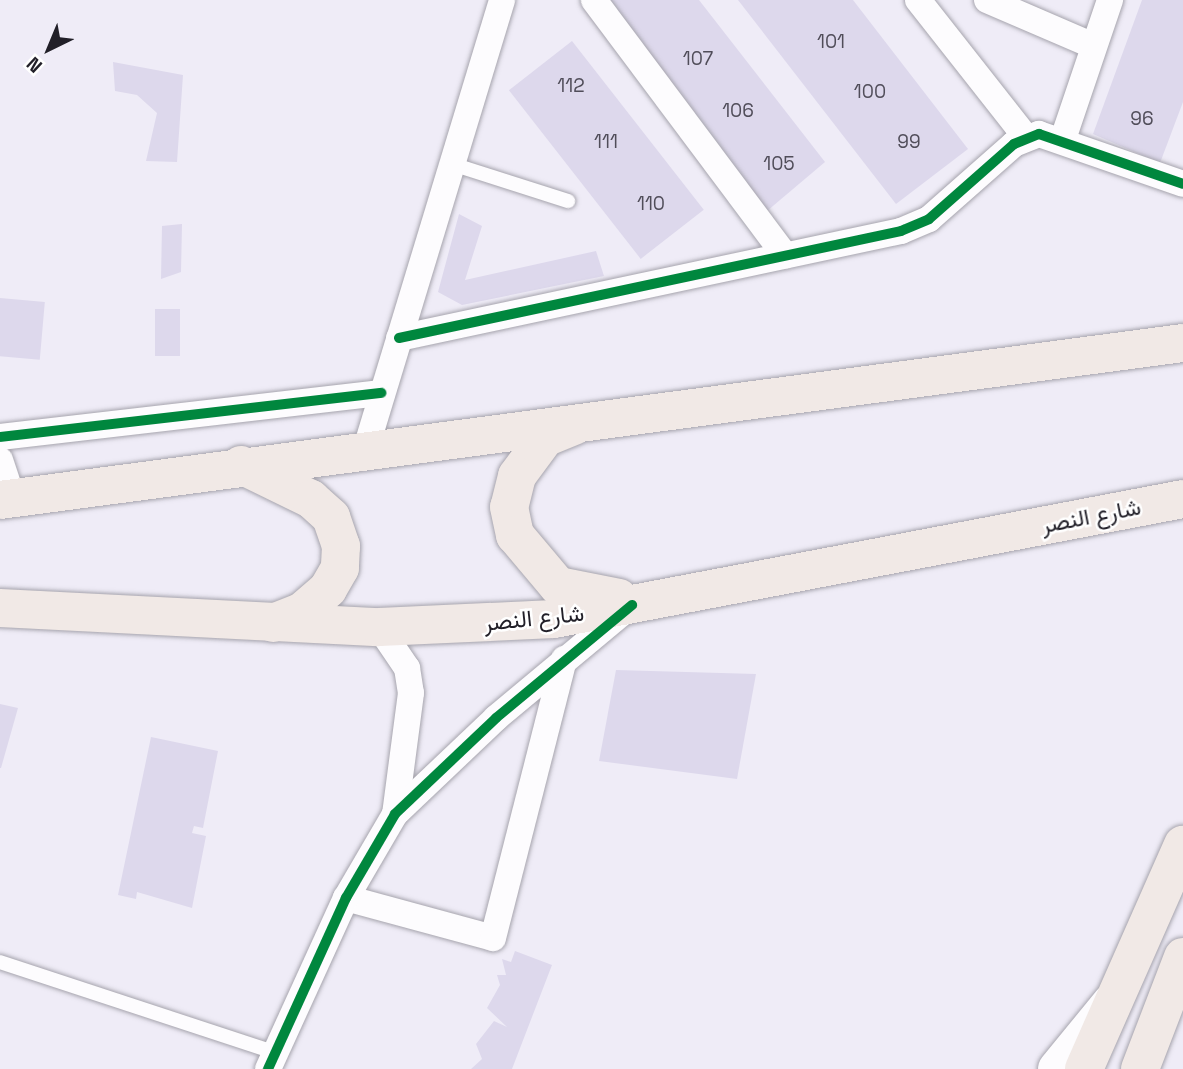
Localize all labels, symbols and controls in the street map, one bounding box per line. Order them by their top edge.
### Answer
north arrow [14,14,84,84]
house number: 101 [817,31,845,53]
house number: 107 [683,48,713,70]
text: N [21,51,48,78]
house number: 112 [557,75,585,97]
house number: 100 [854,81,886,103]
house number: 106 [722,100,754,122]
house number: 96 [1130,108,1154,130]
house number: 111 [594,131,618,153]
house number: 99 [897,131,921,153]
house number: 105 [763,153,795,175]
house number: 110 [637,193,665,215]
street label: شارع النصر [1039,493,1143,539]
street label: شارع النصر [483,599,585,637]

